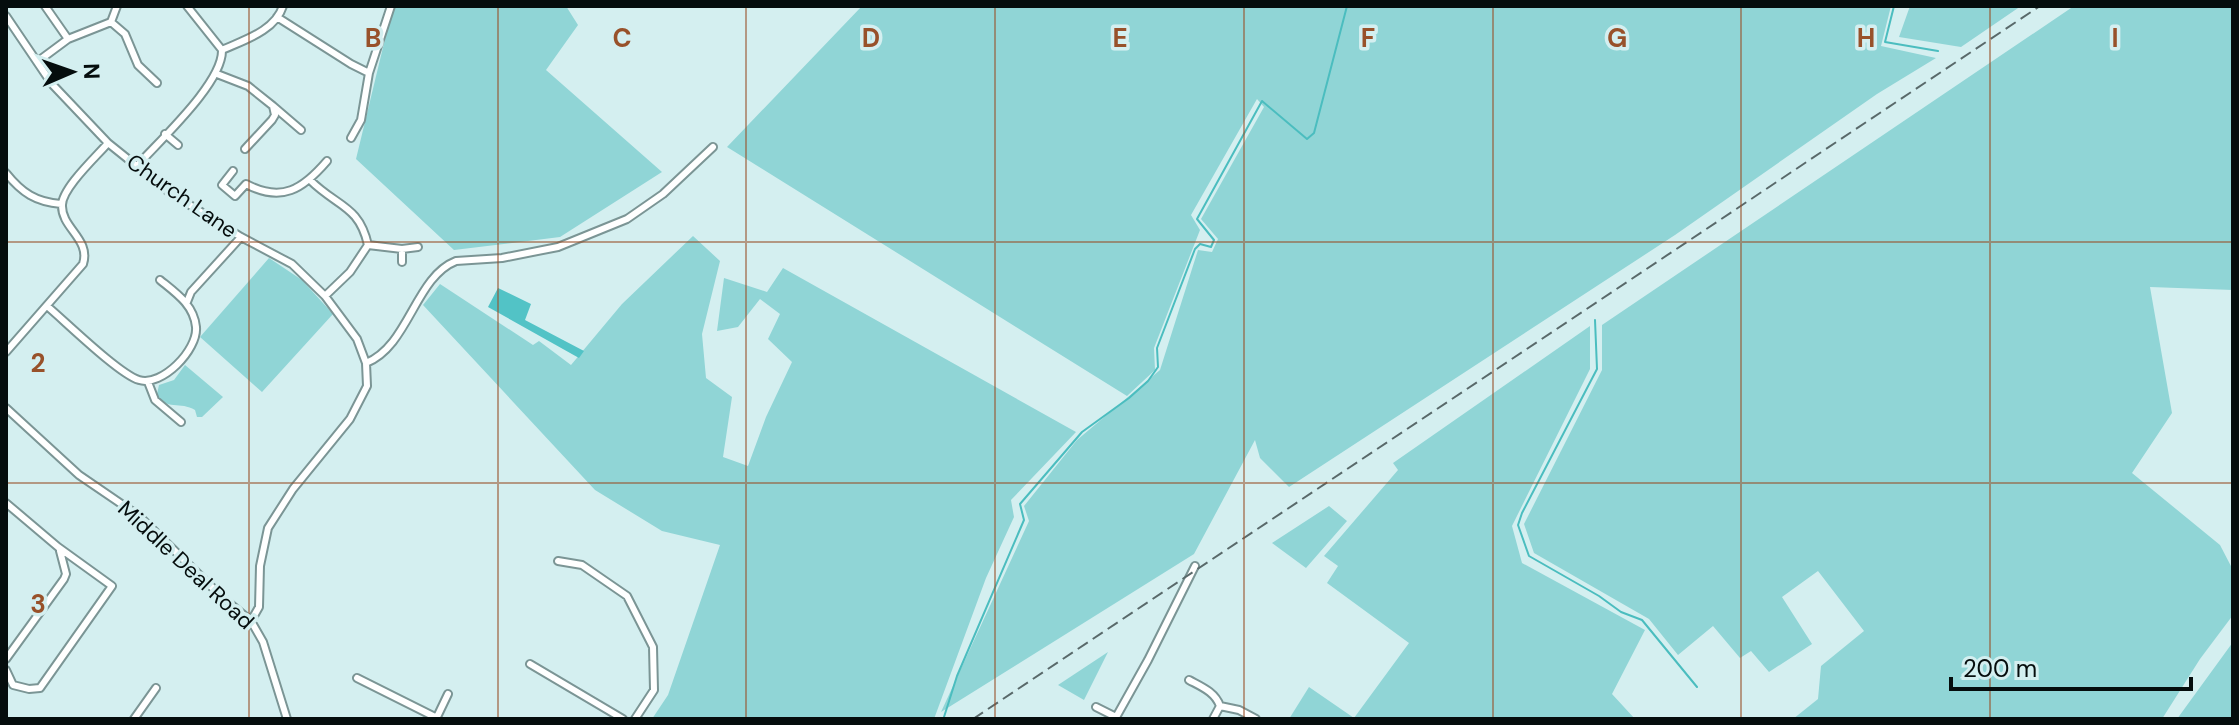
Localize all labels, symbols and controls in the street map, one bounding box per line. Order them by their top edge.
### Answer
text: B [365,21,381,55]
text: C [612,21,632,55]
text: D [862,21,880,55]
text: E [1112,21,1128,55]
text: F [1361,21,1375,55]
text: G [1607,21,1627,55]
text: H [1857,21,1875,55]
text: I [2111,21,2119,55]
north arrow [32,32,112,112]
text: N [77,63,106,80]
street label: Church Lane [121,147,243,245]
text: 2 [30,346,46,380]
street label: Middle Deal Road [112,494,260,636]
text: 3 [30,587,46,621]
scale bar [1951,641,2191,691]
text: 200 m [1963,653,2037,684]

